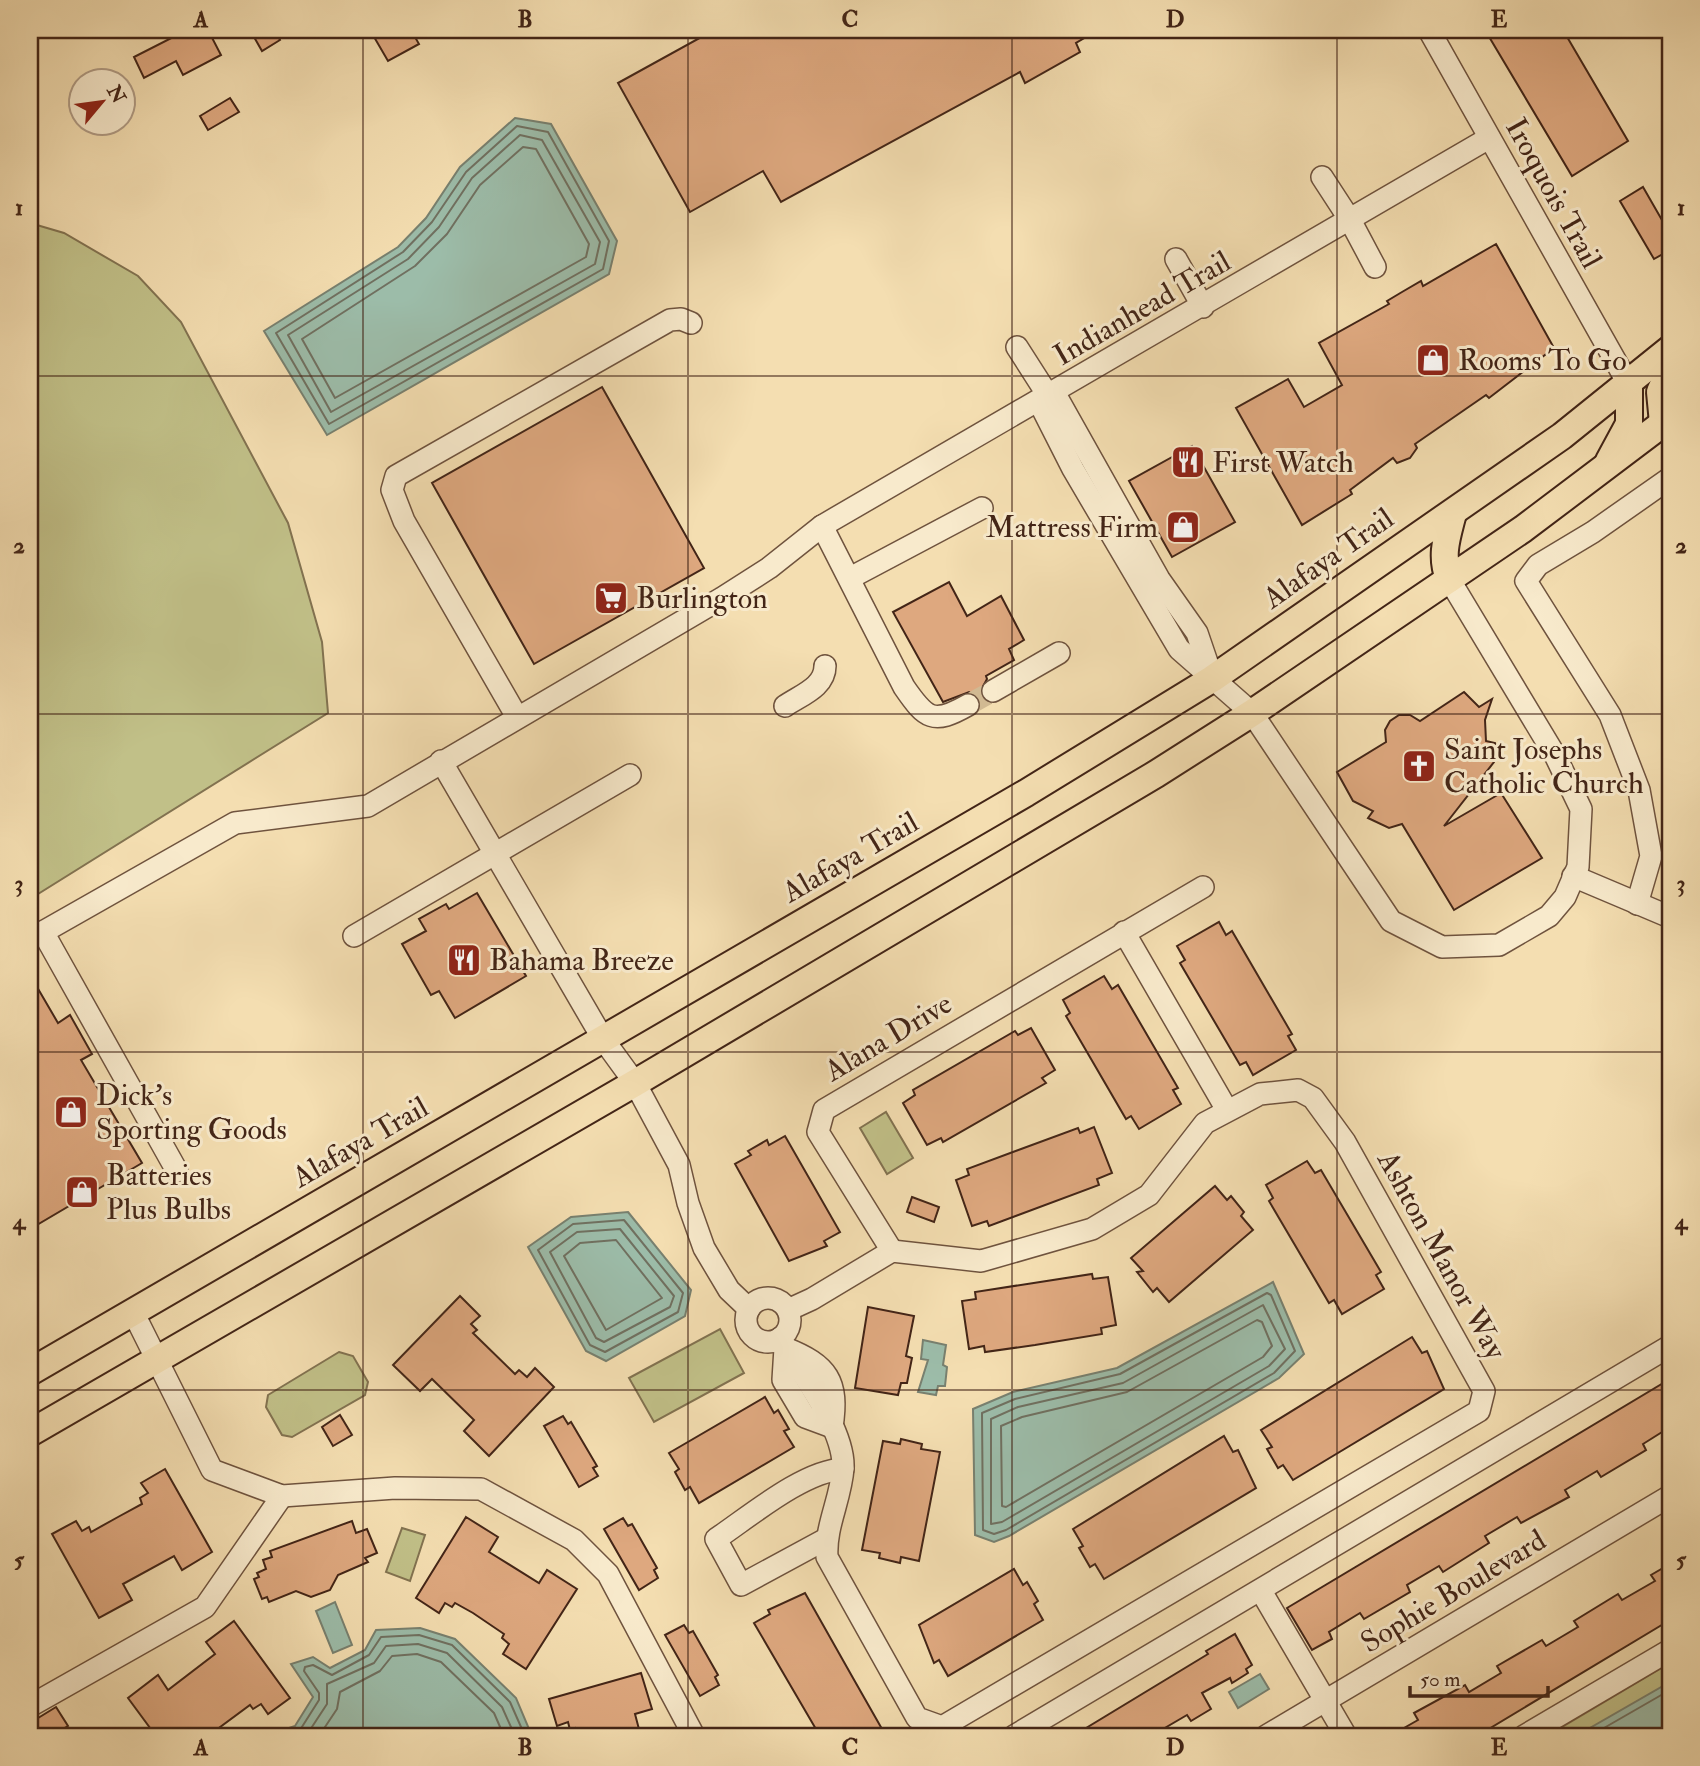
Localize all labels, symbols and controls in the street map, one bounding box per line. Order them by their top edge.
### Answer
text: A [193,5,209,34]
text: B [517,5,533,34]
text: C [842,5,858,34]
text: D [1166,5,1184,34]
text: E [1491,5,1508,34]
north arrow [66,66,136,136]
text: N [101,80,131,108]
street label: Iroquois Trail [1497,112,1610,275]
text: 1 [15,193,23,222]
text: 1 [1677,193,1685,222]
street label: Indianhead Trail [1047,243,1237,374]
shop icon: Rooms To Go [1414,341,1452,379]
place label: Rooms To Go [1458,342,1627,379]
restaurant icon: First Watch [1169,443,1207,481]
place label: First Watch [1212,444,1354,481]
street label: Alafaya Trail [1255,500,1401,617]
shop icon: Mattress Firm [1164,508,1202,546]
place label: Mattress Firm [986,509,1158,546]
text: 2 [13,531,25,560]
text: 2 [1675,531,1687,560]
supermarket icon: Burlington [592,579,630,617]
place label: Burlington [636,580,768,617]
place label: Saint Josephs Catholic Church [1444,731,1644,802]
church icon: Saint Josephs Catholic Church [1400,747,1438,785]
street label: Alafaya Trail [775,804,925,912]
text: 3 [15,869,23,898]
text: 3 [1677,869,1685,898]
restaurant icon: Bahama Breeze [445,941,483,979]
place label: Bahama Breeze [489,942,674,979]
street label: Alana Drive [817,985,959,1090]
place label: Dick's Sporting Goods [96,1077,287,1148]
street label: Alafaya Trail [285,1089,435,1197]
shop icon: Dick's Sporting Goods [52,1093,90,1131]
street label: Ashton Manor Way [1369,1144,1514,1366]
place label: Batteries Plus Bulbs [106,1157,231,1228]
shop icon: Batteries Plus Bulbs [63,1173,101,1211]
text: 4 [12,1207,27,1236]
text: 4 [1674,1207,1689,1236]
street label: Sophie Boulevard [1354,1522,1553,1661]
text: 5 [14,1545,25,1574]
text: 5 [1676,1545,1687,1574]
scale bar [1410,1654,1548,1698]
text: 50 m [1420,1666,1461,1693]
text: A [193,1733,209,1762]
text: B [517,1733,533,1762]
text: C [842,1733,858,1762]
text: D [1166,1733,1184,1762]
text: E [1491,1733,1508,1762]

